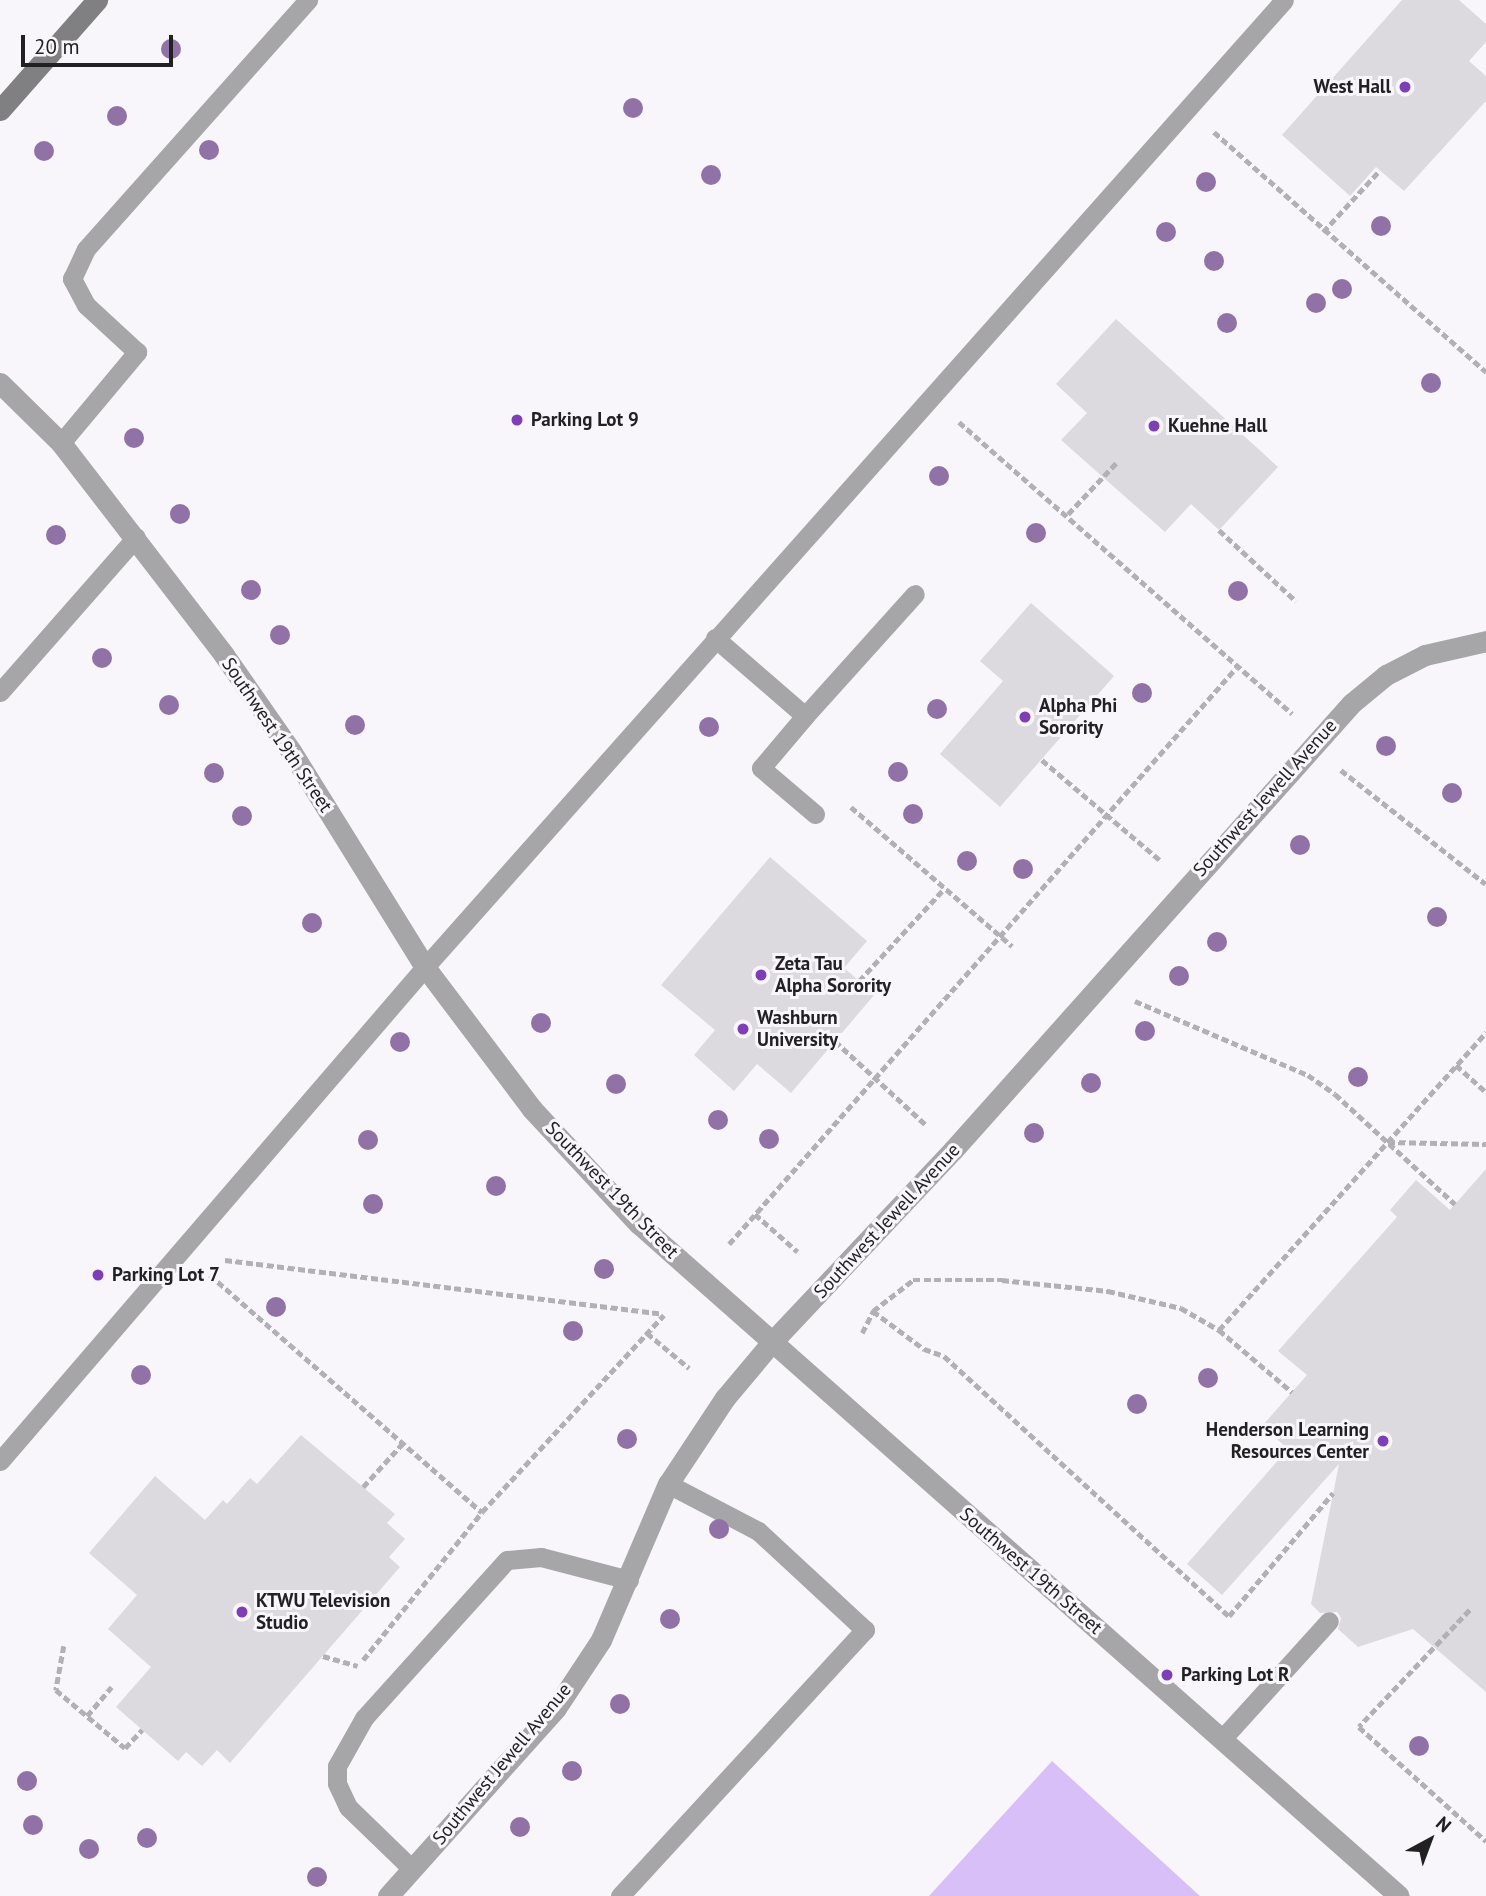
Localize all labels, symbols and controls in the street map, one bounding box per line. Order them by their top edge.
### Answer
scale bar [24,21,177,65]
text: 20 m [34,33,80,60]
place label: West Hall [1314,76,1391,98]
marker: West Hall [1397,79,1413,95]
place label: Parking Lot 9 [531,409,639,431]
marker: Parking Lot 9 [509,412,525,428]
place label: Kuehne Hall [1168,415,1267,437]
marker: Kuehne Hall [1146,418,1162,434]
street label: Southwest 19th Street [217,653,337,817]
place label: Alpha Phi Sorority [1039,695,1117,739]
marker: Alpha Phi Sorority [1017,709,1033,725]
street label: Southwest Jewell Avenue [1188,715,1342,881]
place label: Zeta Tau Alpha Sorority [775,953,891,997]
marker: Zeta Tau Alpha Sorority [753,967,769,983]
place label: Washburn University [757,1007,838,1051]
marker: Washburn University [735,1021,751,1037]
street label: Southwest 19th Street [541,1117,683,1263]
street label: Southwest Jewell Avenue [809,1139,965,1303]
place label: Parking Lot 7 [112,1264,220,1286]
marker: Parking Lot 7 [90,1267,106,1283]
place label: Henderson Learning Resources Center [1206,1419,1369,1463]
marker: Henderson Learning Resources Center [1375,1433,1391,1449]
street label: Southwest 19th Street [955,1503,1107,1639]
place label: KTWU Television Studio [256,1590,391,1634]
marker: KTWU Television Studio [234,1604,250,1620]
place label: Parking Lot R [1181,1664,1289,1686]
marker: Parking Lot R [1159,1667,1175,1683]
street label: Southwest Jewell Avenue [428,1678,576,1850]
north arrow [1395,1805,1465,1875]
text: N [1431,1811,1456,1837]

